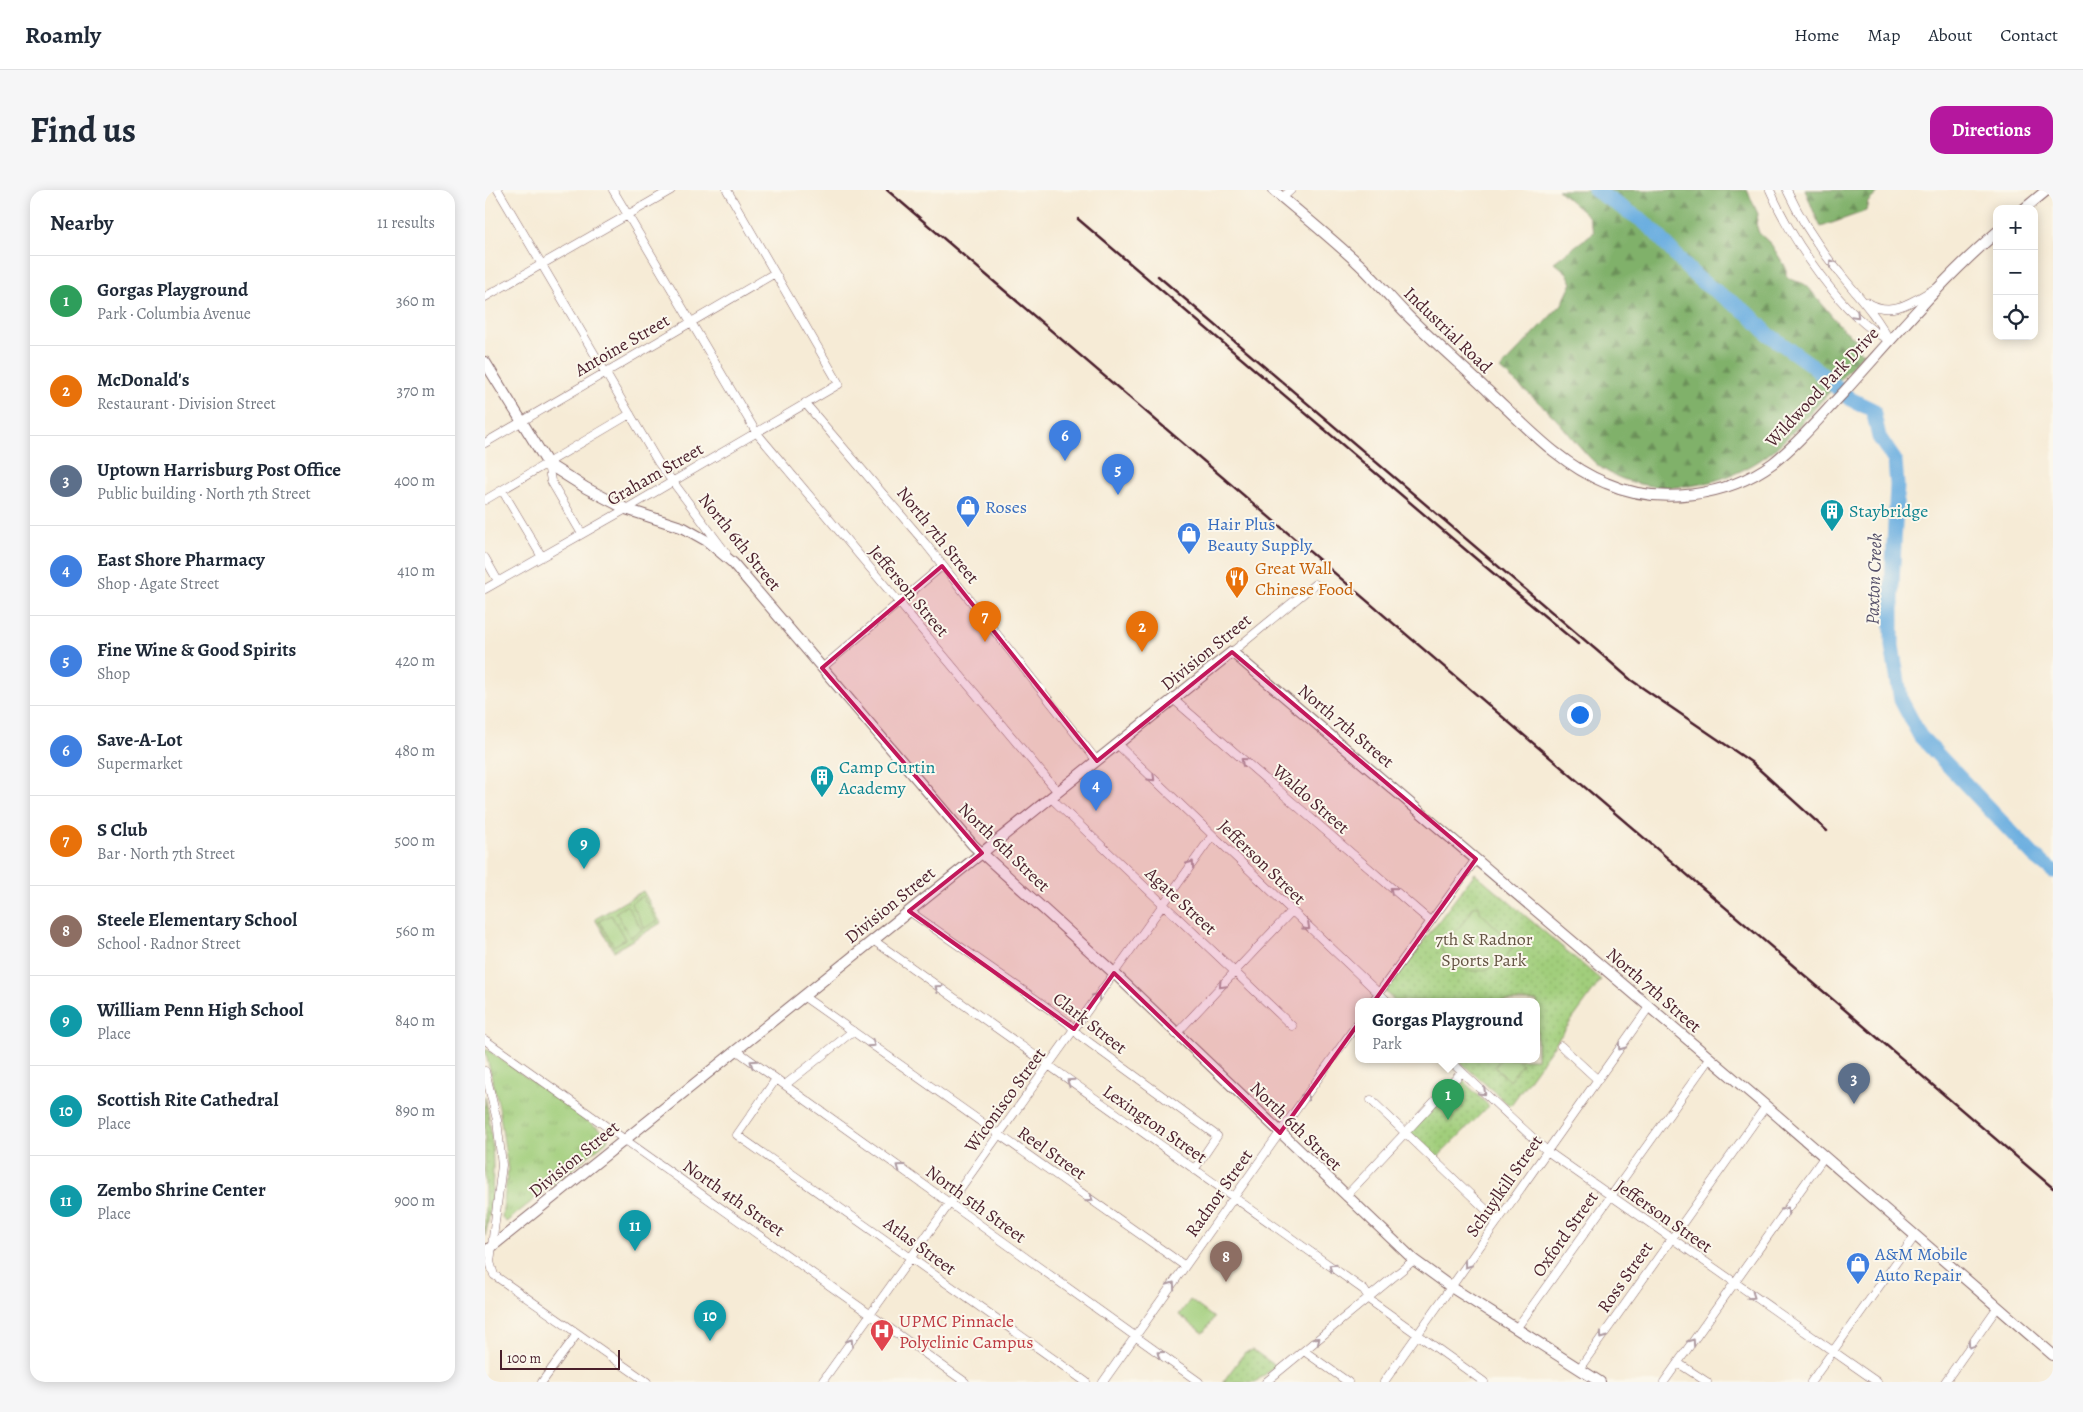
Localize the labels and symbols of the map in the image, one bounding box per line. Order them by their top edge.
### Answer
one-way arrow [1829,259,1838,269]
street label: Industrial Road [1398,282,1498,379]
street label: Antoine Street [569,308,674,382]
one-way arrow [1851,309,1860,318]
street label: Wildwood Park Drive [1759,322,1884,453]
pin: 6 [1049,420,1081,461]
street label: Graham Street [602,437,708,511]
pin: 5 [1102,454,1134,495]
street label: North 7th Street [891,481,985,589]
street label: North 6th Street [693,488,787,596]
shop icon: Roses [955,494,981,528]
place label: Roses [985,495,1027,519]
building icon: Staybridge [1819,498,1845,532]
place label: Staybridge [1849,499,1928,523]
place label: Hair Plus Beauty Supply [1207,512,1313,557]
shop icon: Hair Plus Beauty Supply [1176,521,1202,555]
water label: Paxton Creek [1859,533,1889,625]
street label: Jefferson Street [863,540,955,642]
place label: Great Wall Chinese Food [1255,556,1354,601]
restaurant icon: Great Wall Chinese Food [1224,565,1250,599]
pin: 7 [969,601,1001,642]
street label: Division Street [1156,608,1256,696]
pin: 2 [1126,611,1158,652]
street label: North 7th Street [1293,679,1399,773]
your location [1567,702,1593,728]
place label: Camp Curtin Academy [838,755,936,800]
one-way arrow [1240,757,1249,766]
street label: Waldo Street [1267,758,1355,839]
building icon: Camp Curtin Academy [809,764,835,798]
pin: 4 [1080,770,1112,811]
one-way arrow [1146,772,1155,781]
street label: North 6th Street [953,797,1055,897]
street label: Jefferson Street [1213,814,1311,910]
pin: 9 [568,828,600,869]
street label: Division Street [840,861,940,949]
street label: Agate Street [1139,861,1222,940]
one-way arrow [1186,861,1194,870]
one-way arrow [1390,886,1399,895]
one-way arrow [1302,921,1311,930]
park label: 7th & Radnor Sports Park [1435,927,1533,972]
street label: North 7th Street [1601,942,1707,1038]
one-way arrow [1219,980,1228,989]
one-way arrow [935,985,944,993]
street label: Clark Street [1048,987,1132,1059]
one-way arrow [1091,992,1100,1002]
one-way arrow [866,1038,876,1047]
one-way arrow [1618,1041,1627,1051]
street label: Wiconisco Street [958,1043,1051,1158]
one-way arrow [749,1060,759,1069]
pin: 3 [1838,1063,1870,1104]
street label: North 6th Street [1245,1076,1347,1176]
one-way arrow [1067,1079,1076,1088]
street label: Lexington Street [1098,1079,1212,1169]
pin: 1 [1432,1079,1464,1120]
one-way arrow [1478,1086,1487,1095]
one-way arrow [1300,1092,1309,1101]
street label: Division Street [524,1115,624,1203]
street label: Reel Street [1013,1121,1091,1185]
street label: Schuylkill Street [1460,1130,1548,1242]
street label: Radnor Street [1180,1144,1258,1242]
street label: North 4th Street [678,1154,790,1242]
street label: North 5th Street [921,1159,1031,1249]
one-way arrow [896,1164,905,1173]
street label: Jefferson Street [1611,1174,1717,1258]
street label: Oxford Street [1527,1186,1603,1282]
one-way arrow [1084,1193,1094,1202]
one-way arrow [1780,1206,1789,1216]
pin: 11 [619,1210,651,1251]
street label: Atlas Street [878,1211,961,1281]
street label: Ross Street [1592,1237,1658,1317]
pin: 8 [1210,1241,1242,1282]
place label: A&M Mobile Auto Repair [1874,1242,1967,1287]
shop icon: A&M Mobile Auto Repair [1845,1251,1871,1285]
one-way arrow [1464,1259,1472,1268]
one-way arrow [1328,1264,1338,1273]
one-way arrow [1166,1281,1175,1291]
one-way arrow [1746,1290,1756,1299]
pin: 10 [694,1300,726,1341]
place label: UPMC Pinnacle Polyclinic Campus [899,1309,1034,1354]
hospital icon: UPMC Pinnacle Polyclinic Campus [869,1318,895,1352]
one-way arrow [1599,1330,1608,1340]
one-way arrow [1311,1337,1320,1345]
one-way arrow [844,1338,853,1348]
one-way arrow [1686,1338,1695,1348]
one-way arrow [1968,1340,1978,1349]
scale bar [500,1347,620,1370]
one-way arrow [1156,1351,1166,1360]

